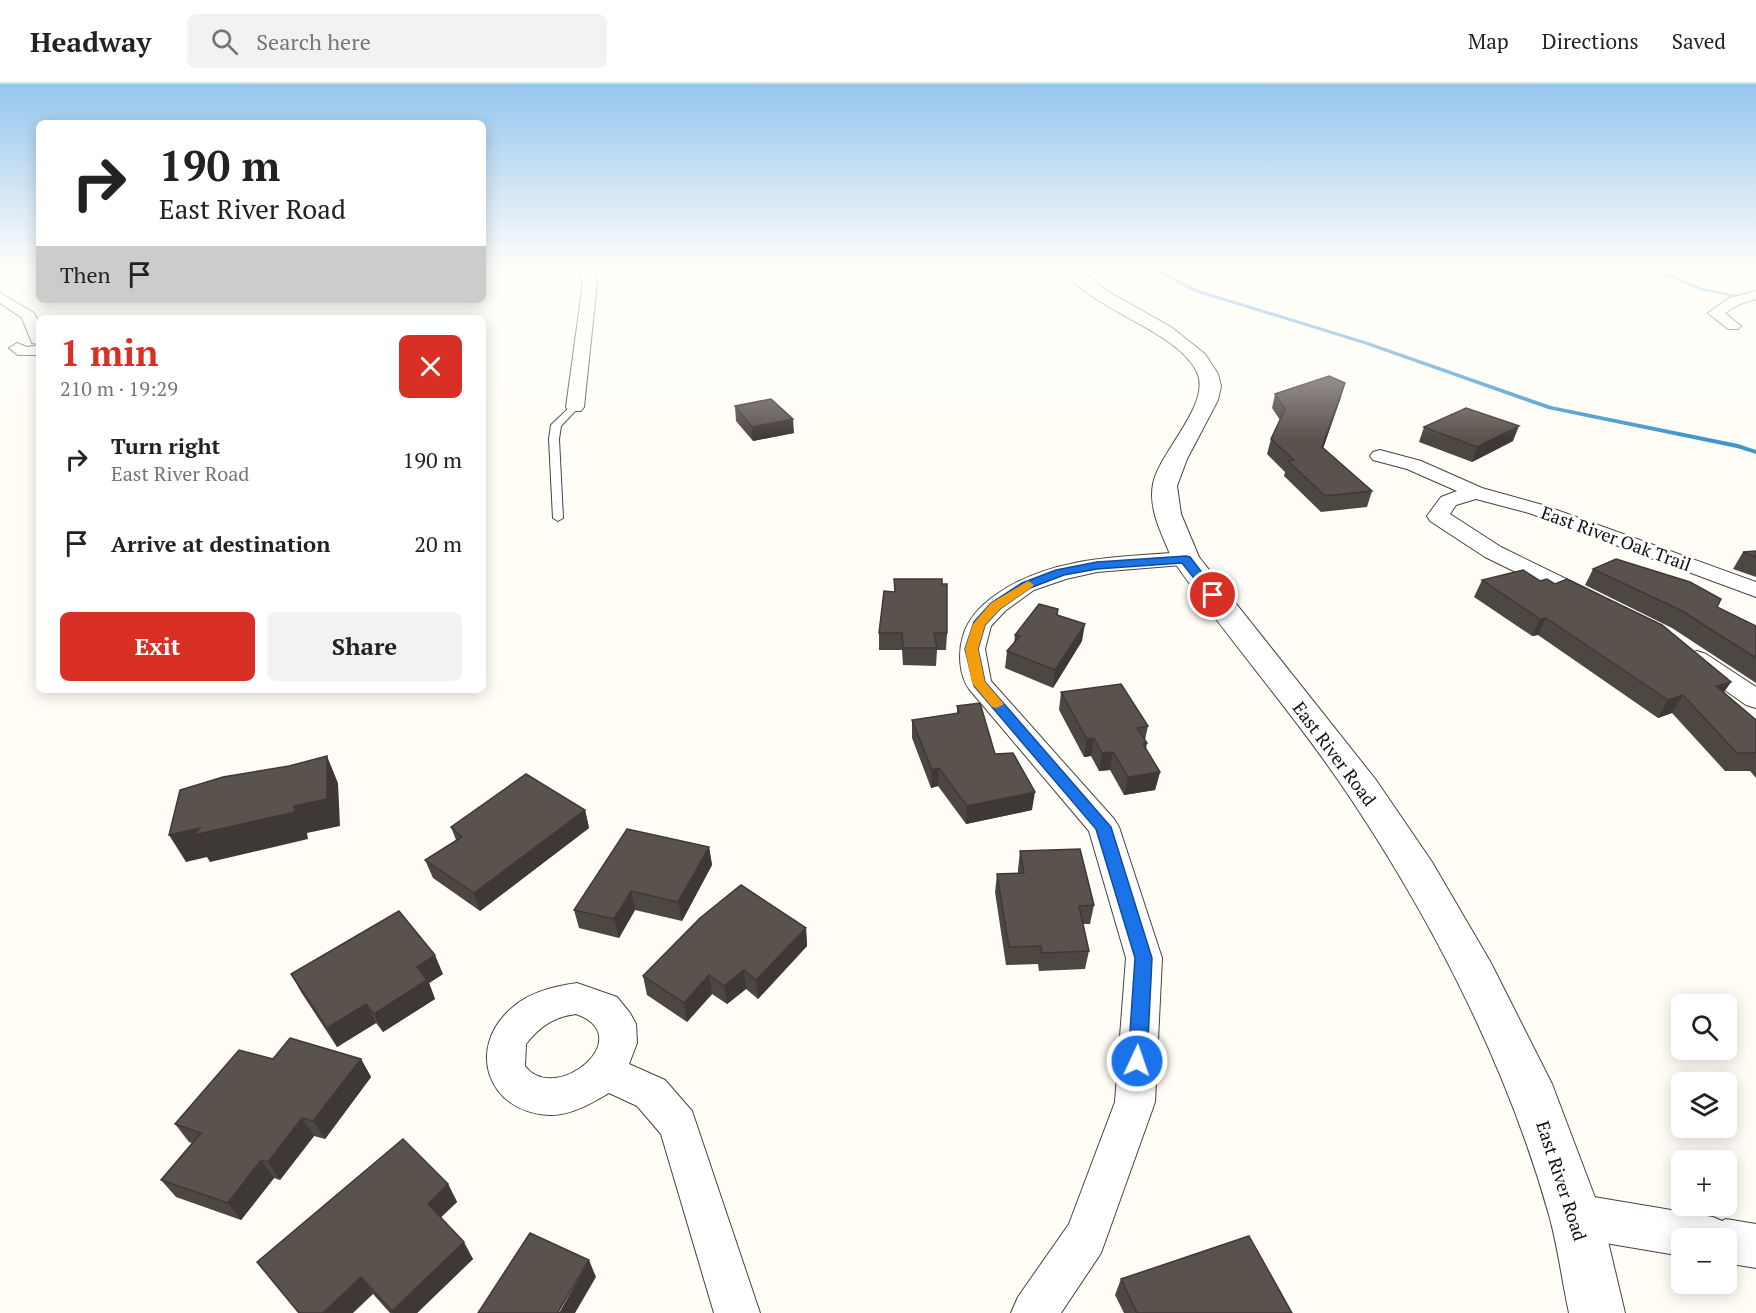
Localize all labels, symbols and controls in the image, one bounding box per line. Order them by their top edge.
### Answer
search box [187,14,607,68]
text: Headway [30,23,151,60]
icon: search [208,25,241,58]
text: Search here [256,27,371,56]
text: Map [1468,27,1509,55]
text: Directions [1542,27,1639,55]
text: Saved [1672,27,1726,55]
text: 190 m [159,137,280,193]
icon: right [60,144,138,222]
text: East River Road [159,191,346,227]
icon: arrive [123,258,156,291]
text: Then [60,260,111,289]
text: 1 min [60,329,158,376]
button: close [399,335,462,398]
text: 210 m · 19:29 [60,375,178,402]
text: Turn right [111,431,220,460]
icon: right [60,443,93,476]
text: 190 m [402,445,462,474]
text: East River Road [111,460,249,487]
street label: East River Oak Trail [1538,500,1695,576]
icon: arrive [60,527,93,560]
text: Arrive at destination [111,529,330,558]
text: 20 m [414,529,462,558]
pin [1187,569,1238,620]
icon: arrive [1196,578,1229,611]
button: Exit [60,612,255,681]
button: Share [267,612,462,681]
street label: East River Road [1288,696,1382,810]
map controls [1671,994,1737,1294]
button: search [1671,994,1737,1060]
position arrow [1105,1029,1169,1093]
button: layers [1671,1072,1737,1138]
street label: East River Road [1531,1118,1593,1244]
button: + [1671,1150,1737,1216]
button: − [1671,1228,1737,1294]

